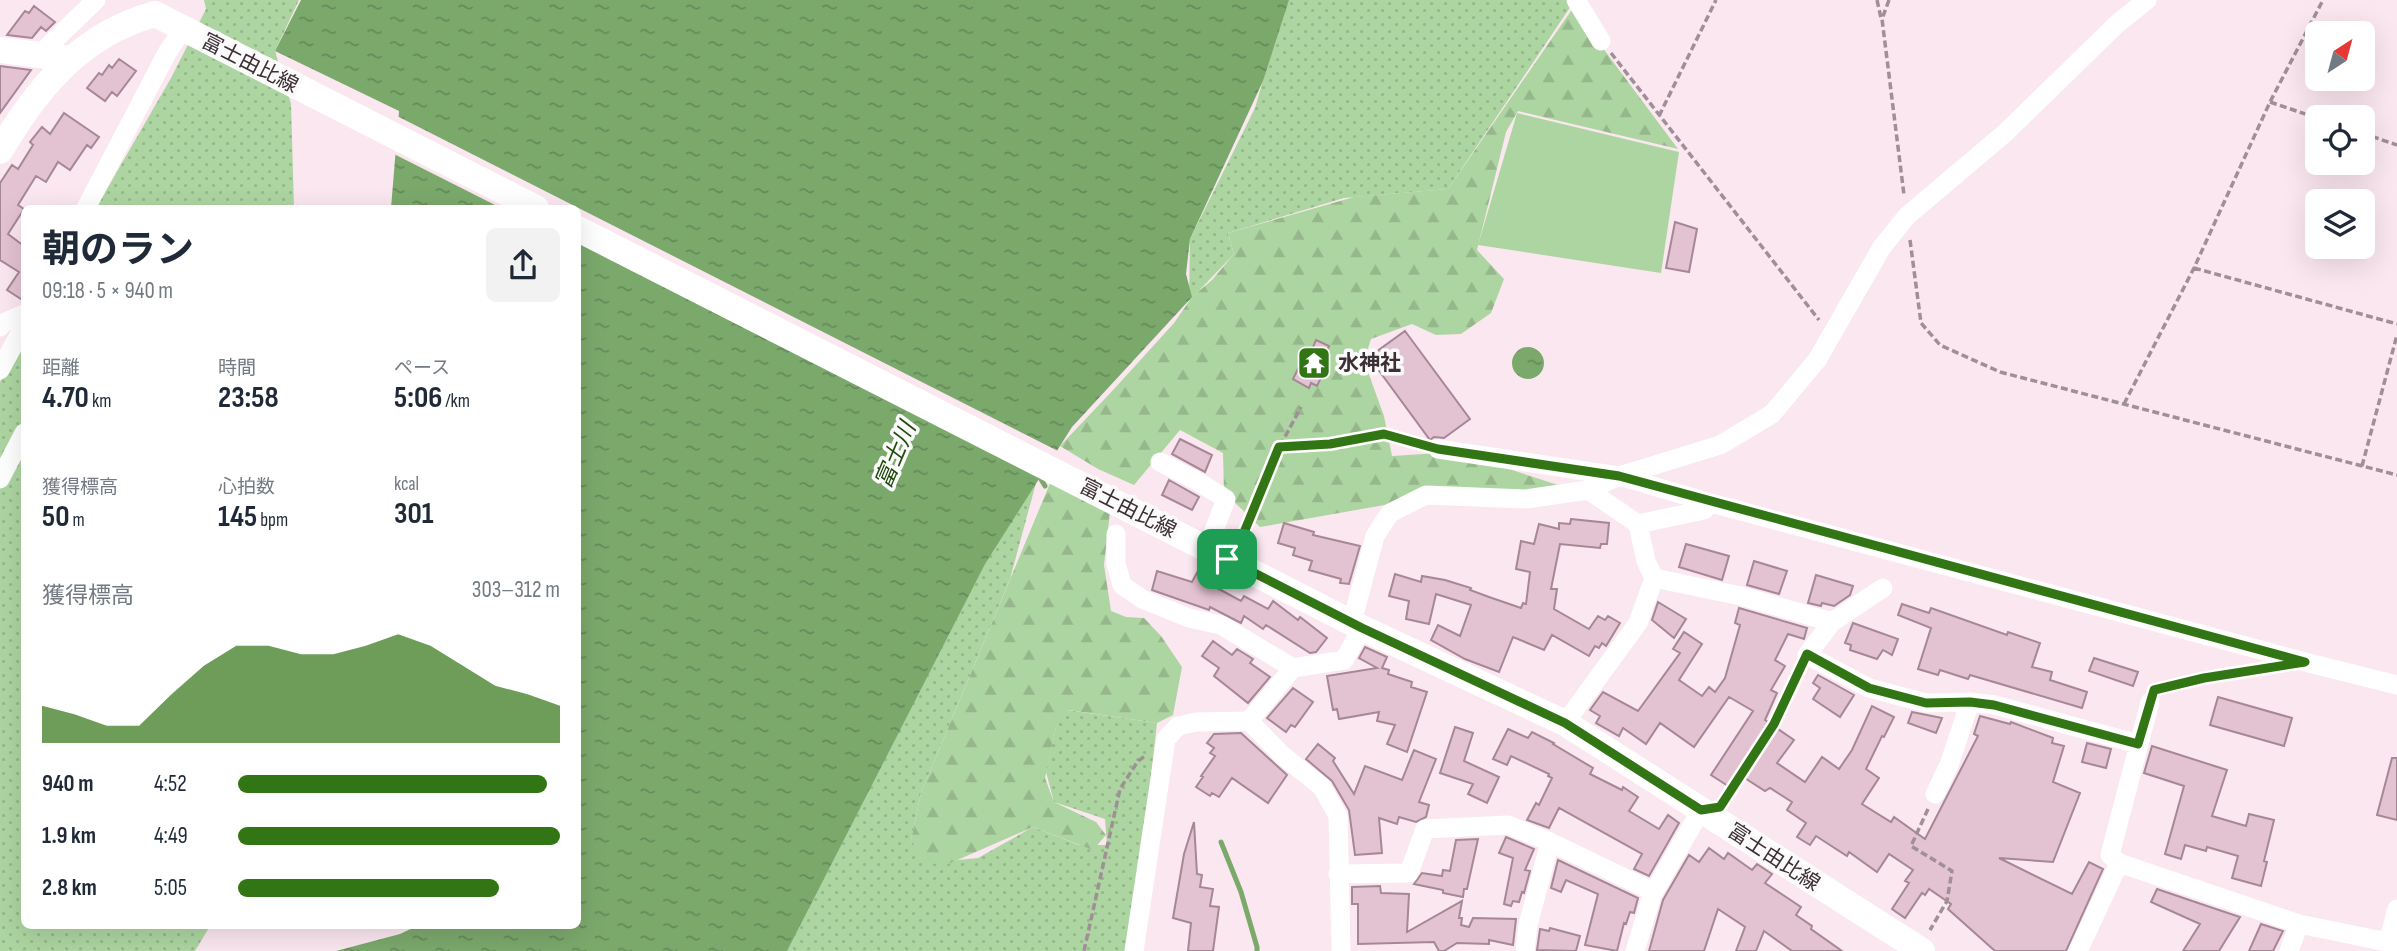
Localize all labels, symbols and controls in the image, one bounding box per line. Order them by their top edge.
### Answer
north arrow [2305,21,2375,91]
map controls [2305,21,2375,259]
street label: 富士由比線 [197,28,302,98]
button: locate [2305,105,2375,175]
button: layers [2305,189,2375,259]
text: 朝のラン [42,228,194,273]
button: share [486,228,560,302]
text: 09:18 · 5 × 940 m [42,277,173,305]
temple icon: 水神社 [1295,344,1333,382]
place label: 水神社 [1338,351,1401,376]
text: 距離 [42,357,80,380]
text: 時間 [218,357,256,380]
text: ペース [394,357,450,380]
text: 4.70 [42,380,89,416]
text: 23:58 [218,380,279,416]
text: 5:06 [394,380,442,416]
text: km [89,390,111,413]
text: /km [442,390,470,413]
water label: 富士川 [870,415,923,493]
text: kcal [394,473,419,496]
street label: 富士由比線 [1075,473,1180,543]
text: 獲得標高 [42,476,118,499]
text: 心拍数 [218,476,275,499]
text: 301 [394,496,433,532]
text: 50 [42,499,69,535]
text: 145 [218,499,257,535]
text: m [69,509,85,532]
text: bpm [257,509,288,532]
pin [1197,529,1257,589]
icon: arrive [1208,540,1246,578]
text: 303–312 m [472,576,560,604]
text: 獲得標高 [42,582,134,610]
text: 940 m [42,770,93,798]
text: 4:52 [154,770,187,798]
street label: 富士由比線 [1723,818,1825,896]
text: 1.9 km [42,822,96,850]
text: 4:49 [154,822,188,850]
text: 2.8 km [42,874,97,902]
text: 5:05 [154,874,187,902]

